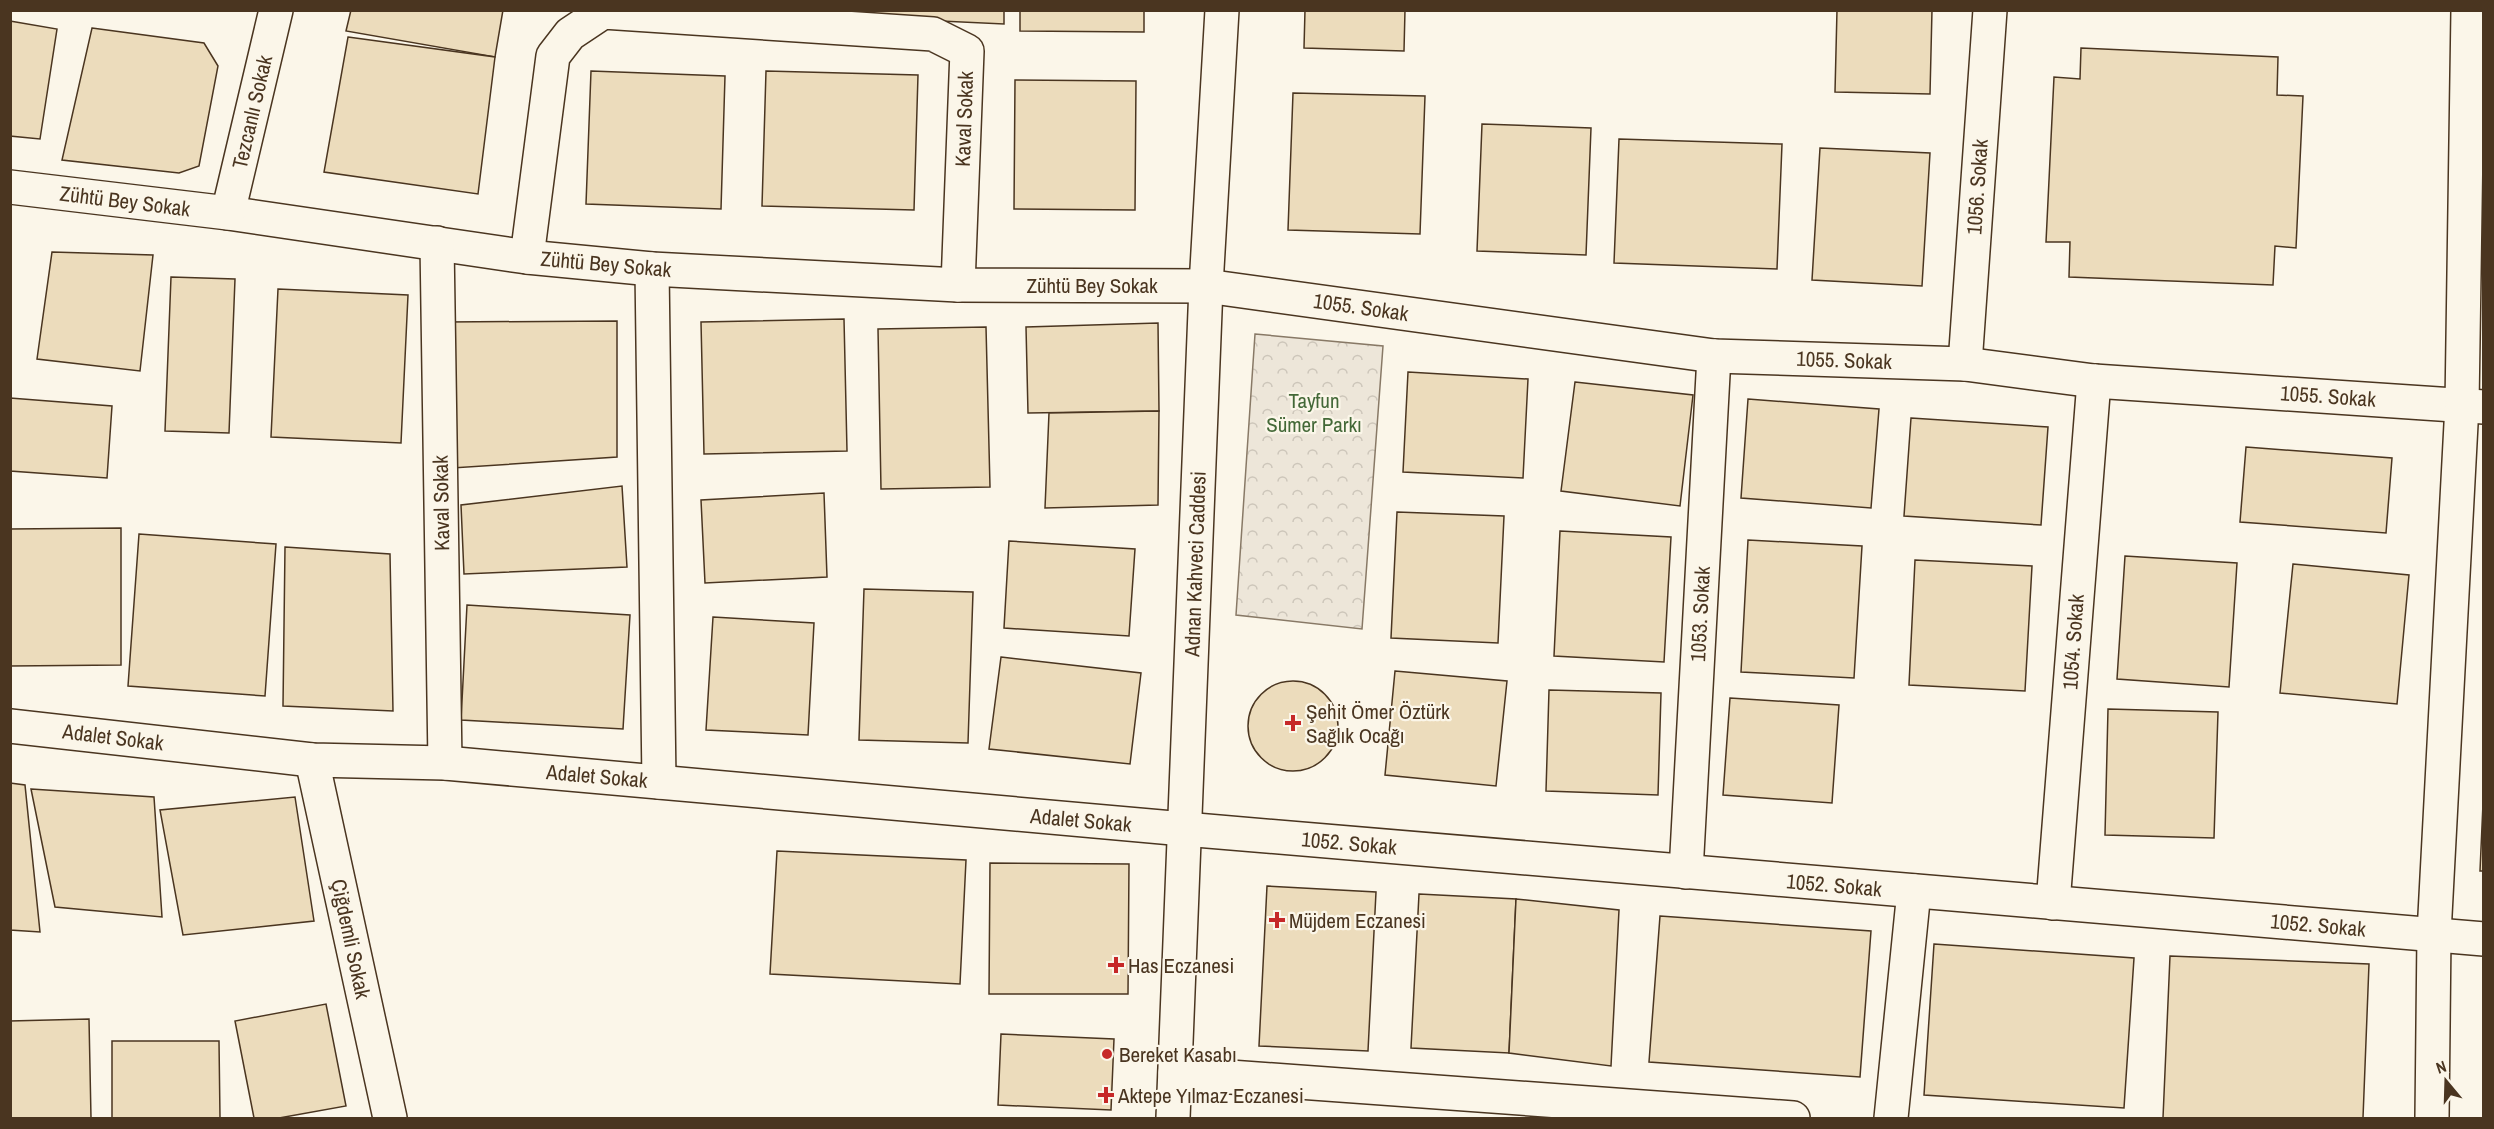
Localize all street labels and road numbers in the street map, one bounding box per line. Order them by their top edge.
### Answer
street label: Tezcanlı Sokak [225,52,279,172]
street label: Kaval Sokak [948,70,980,167]
street label: 1056. Sokak [1959,138,1995,236]
street label: Zühtü Bey Sokak [58,179,192,223]
street label: Zühtü Bey Sokak [539,244,673,284]
street label: Zühtü Bey Sokak [1026,271,1158,300]
street label: 1055. Sokak [1312,286,1411,328]
street label: 1055. Sokak [1796,344,1893,376]
street label: 1055. Sokak [2279,378,2377,414]
street label: Kaval Sokak [426,455,456,551]
street label: Adnan Kahveci Caddesi [1177,471,1213,658]
street label: 1053. Sokak [1683,565,1717,663]
street label: 1054. Sokak [2055,593,2091,691]
street label: Adalet Sokak [60,716,166,758]
street label: Adalet Sokak [544,757,649,795]
street label: Adalet Sokak [1028,801,1133,839]
street label: 1052. Sokak [1300,824,1398,862]
street label: 1052. Sokak [1785,866,1883,904]
street label: Çiğdemli Sokak [324,877,378,1002]
street label: 1052. Sokak [2269,906,2367,944]

